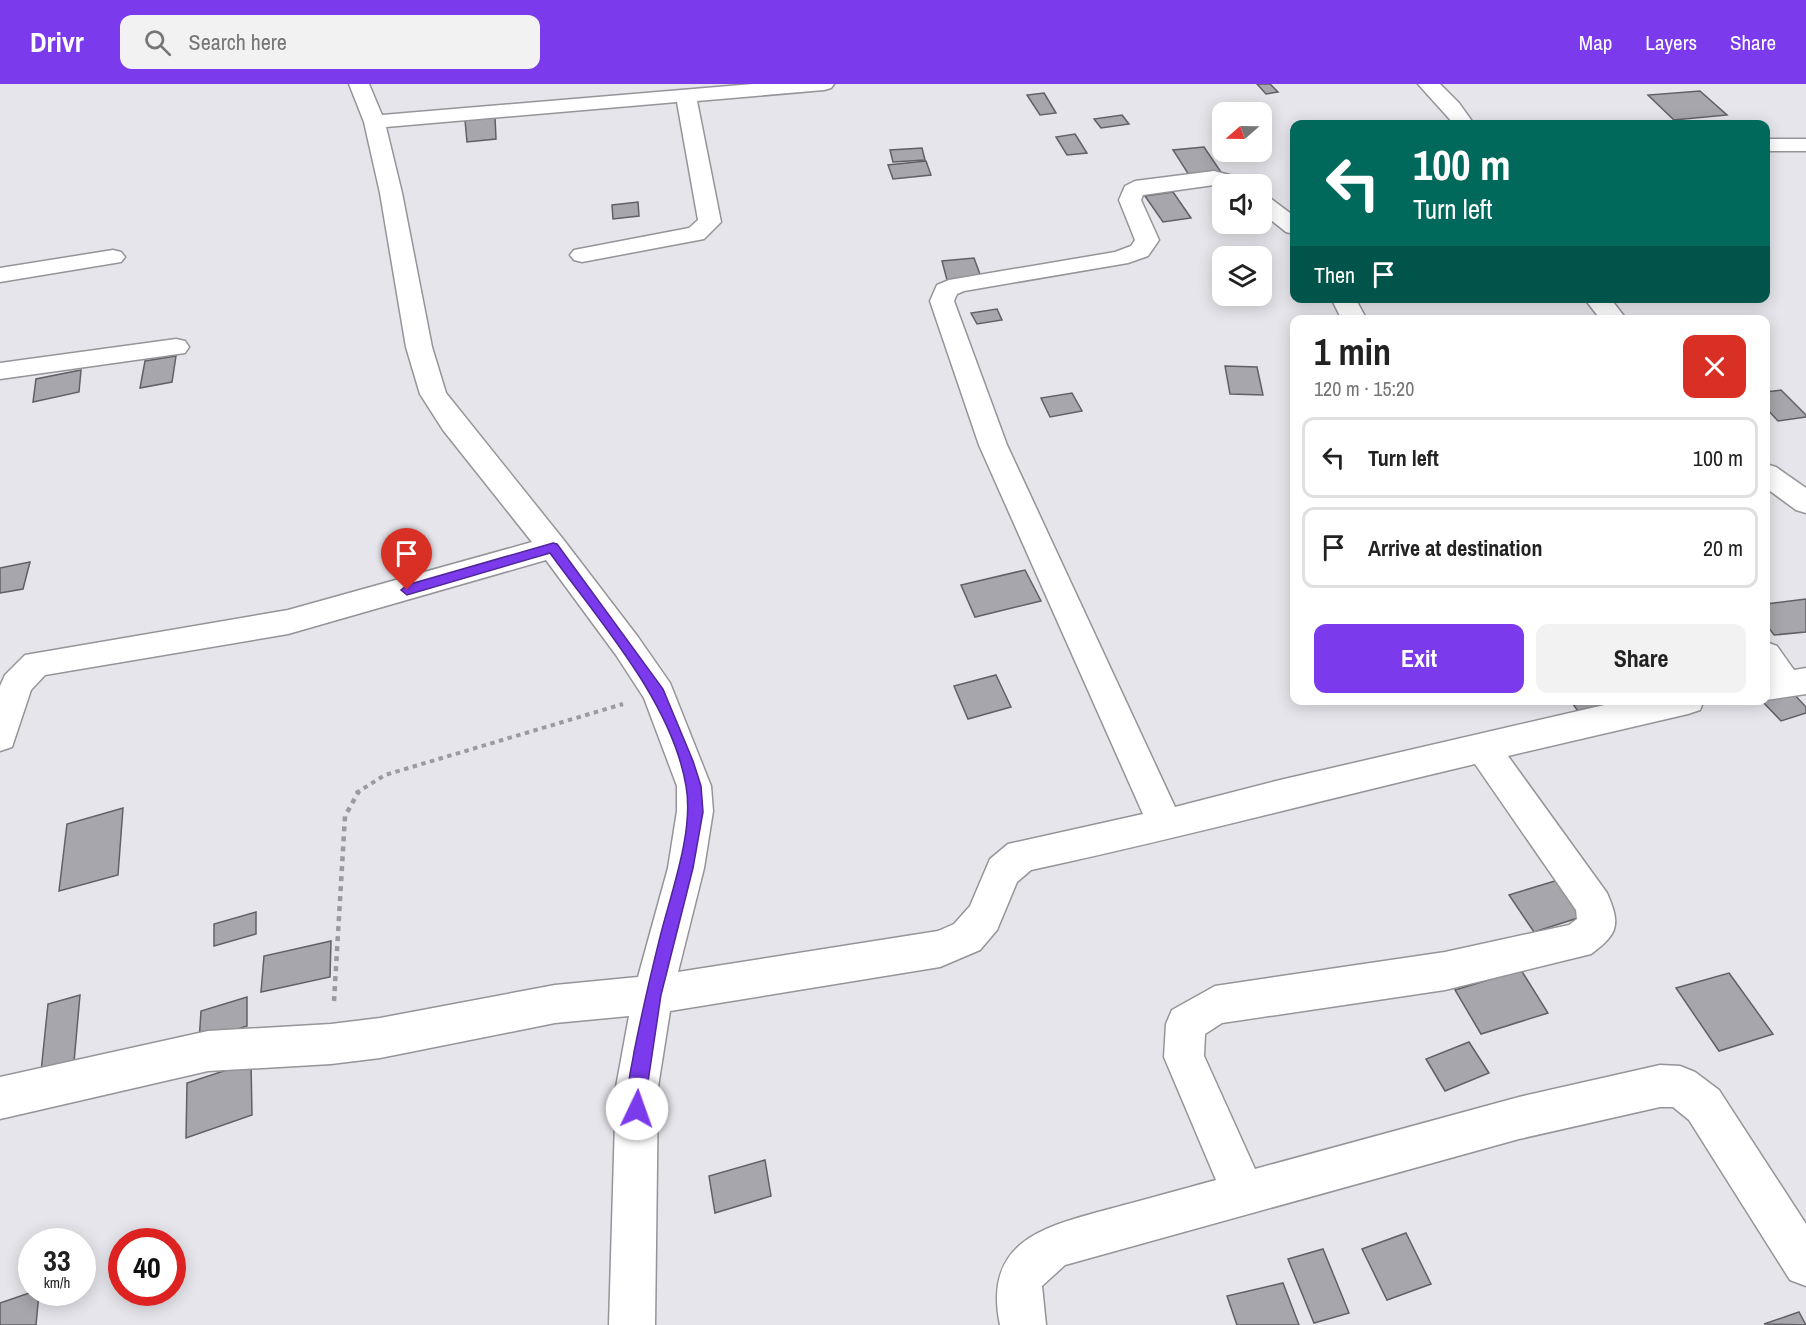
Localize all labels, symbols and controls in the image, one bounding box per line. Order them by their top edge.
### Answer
search box [120,15,540,69]
text: Drivr [30,23,84,61]
icon: search [141,26,174,59]
text: Search here [189,27,287,57]
text: Map [1579,28,1612,57]
text: Layers [1645,28,1697,57]
text: Share [1730,28,1776,57]
north arrow [1212,102,1272,162]
map controls [1212,102,1272,306]
text: 100 m [1413,137,1511,193]
icon: left [1314,144,1392,222]
button: sound [1212,174,1272,234]
text: Turn left [1413,191,1492,227]
button: layers [1212,246,1272,306]
icon: arrive [1367,258,1400,291]
text: Then [1314,260,1355,290]
text: 1 min [1314,328,1391,376]
button: close [1683,335,1746,398]
text: 120 m · 15:20 [1314,375,1414,402]
icon: left [1317,441,1350,474]
text: Turn left [1368,443,1439,473]
text: 100 m [1693,443,1743,473]
pin [381,528,432,590]
icon: arrive [1317,531,1350,564]
text: Arrive at destination [1368,533,1542,563]
text: 20 m [1703,533,1743,563]
icon: arrive [390,537,423,570]
button: Exit [1314,624,1524,693]
button: Share [1536,624,1746,693]
position arrow [605,1077,669,1141]
speed limit sign: 40 [108,1228,186,1306]
text: 33 [43,1240,71,1280]
text: km/h [44,1272,70,1293]

